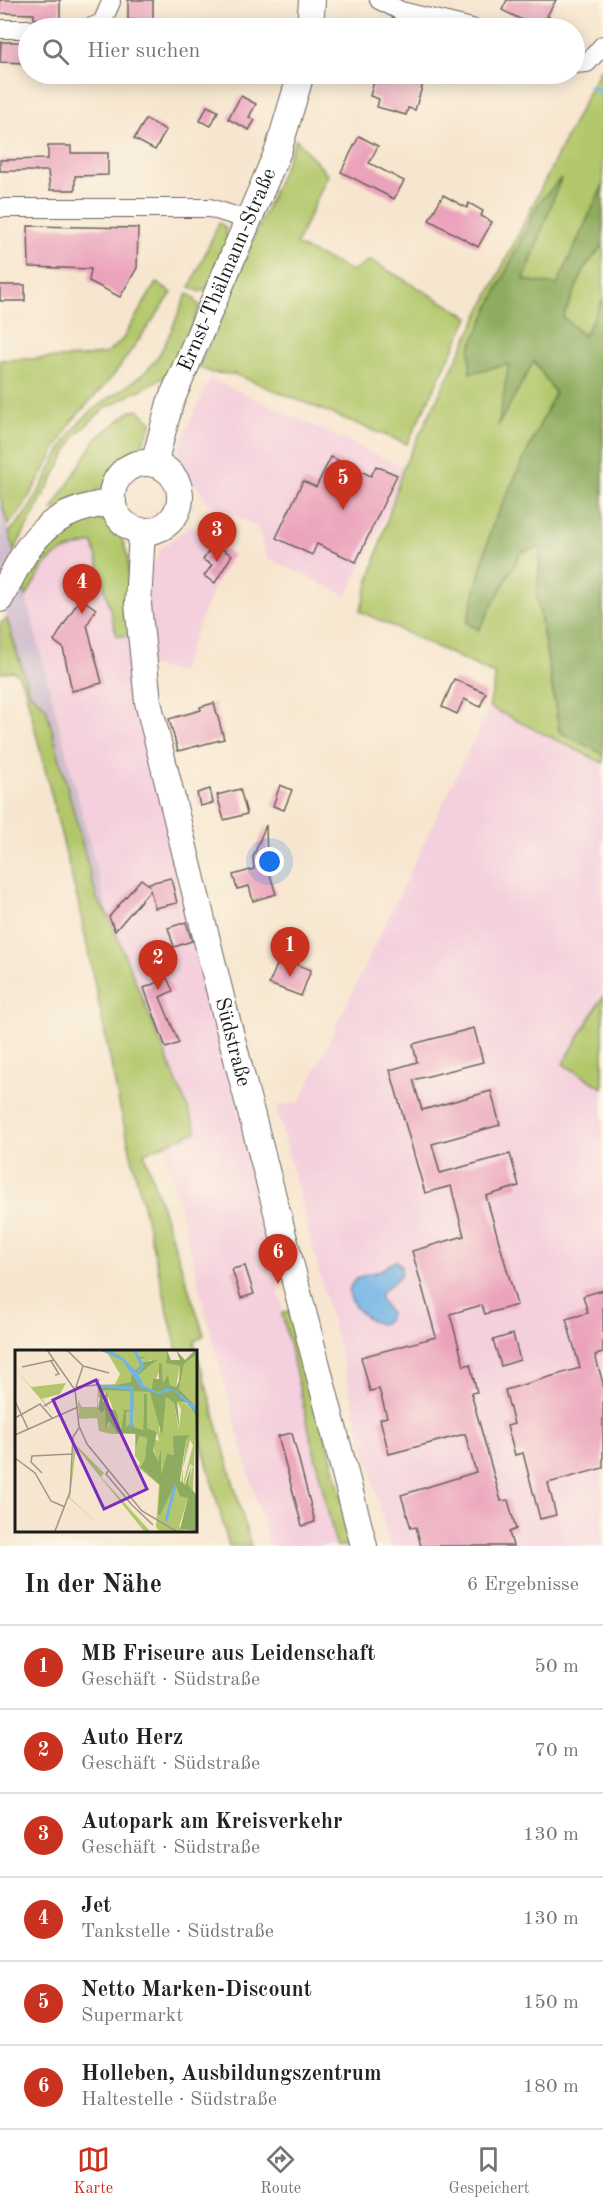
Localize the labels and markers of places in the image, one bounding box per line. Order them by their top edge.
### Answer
pin: 5 [324,460,362,510]
pin: 3 [198,512,236,562]
pin: 4 [62,564,101,614]
pin: 1 [270,928,310,977]
pin: 2 [138,940,178,990]
pin: 6 [258,1234,298,1284]

